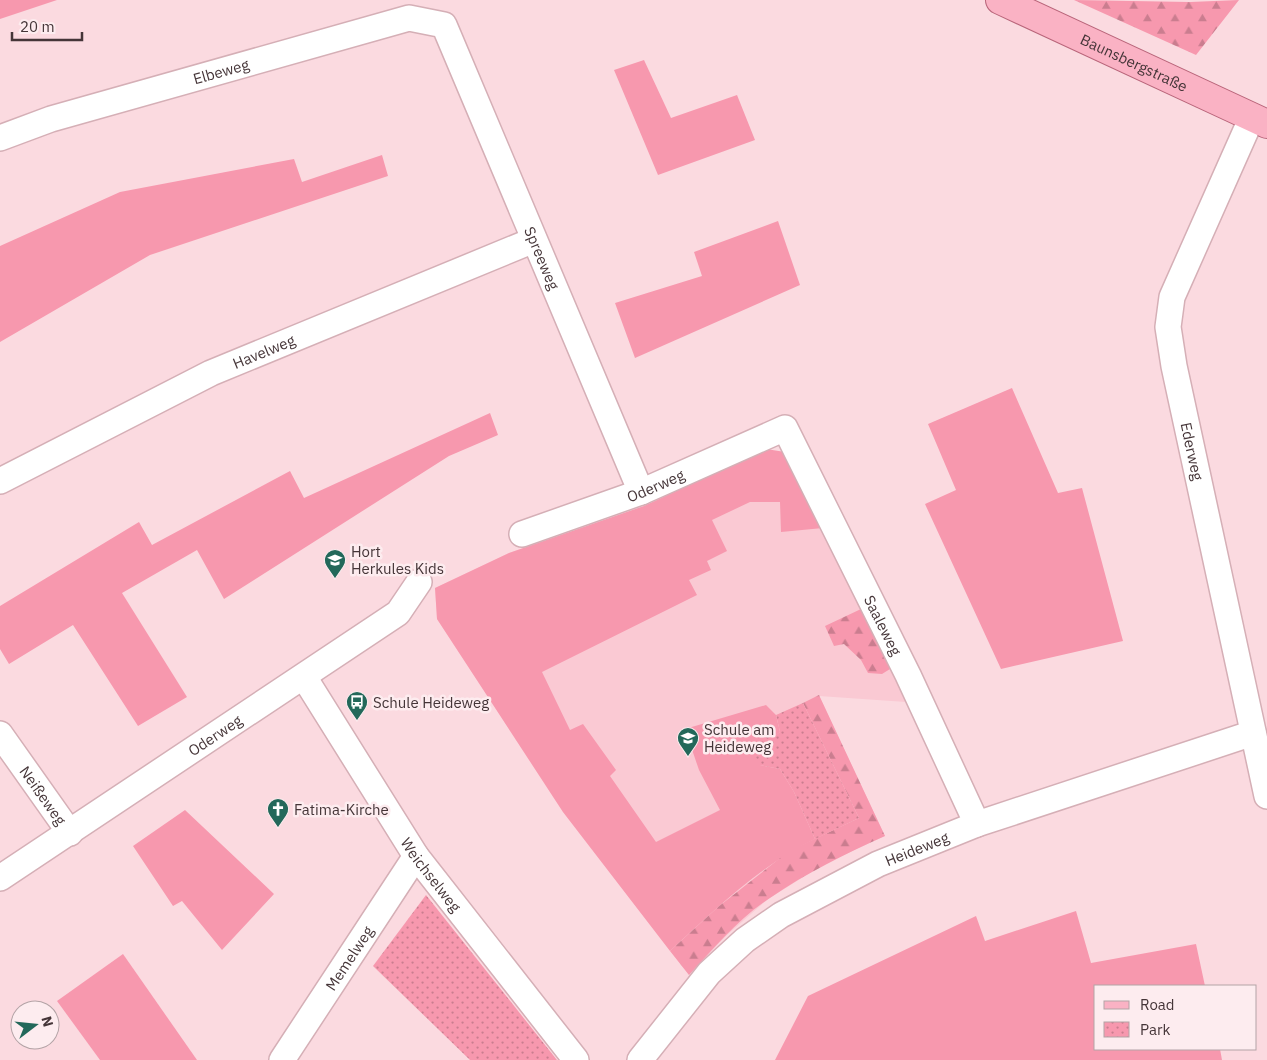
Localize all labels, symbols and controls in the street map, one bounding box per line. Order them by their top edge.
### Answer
scale bar [12,10,82,42]
text: 20 m [20,17,55,36]
street label: Baunsbergstraße [1078,29,1191,95]
street label: Elbeweg [191,54,251,88]
street label: Spreeweg [521,224,564,293]
street label: Havelweg [230,330,298,373]
street label: Ederweg [1177,421,1208,482]
street label: Oderweg [624,465,687,506]
place label: Hort Herkules Kids [351,542,444,578]
school or university icon: Hort Herkules Kids [323,548,347,579]
street label: Saaleweg [860,592,906,658]
bus stop icon: Schule Heideweg [345,690,369,721]
place label: Schule Heideweg [373,693,489,712]
street label: Oderweg [184,710,245,760]
place label: Schule am Heideweg [704,720,774,756]
school or university icon: Schule am Heideweg [676,726,700,757]
street label: Neißeweg [16,762,71,829]
church icon: Fatima-Kirche [266,797,290,828]
place label: Fatima-Kirche [294,800,389,819]
street label: Heideweg [882,827,951,870]
street label: Weichselweg [397,834,466,915]
street label: Memelweg [321,922,377,994]
legend [1094,985,1257,1050]
text: Road [1140,995,1175,1014]
north arrow [10,1000,60,1050]
text: N [37,1014,58,1029]
text: Park [1140,1020,1170,1039]

